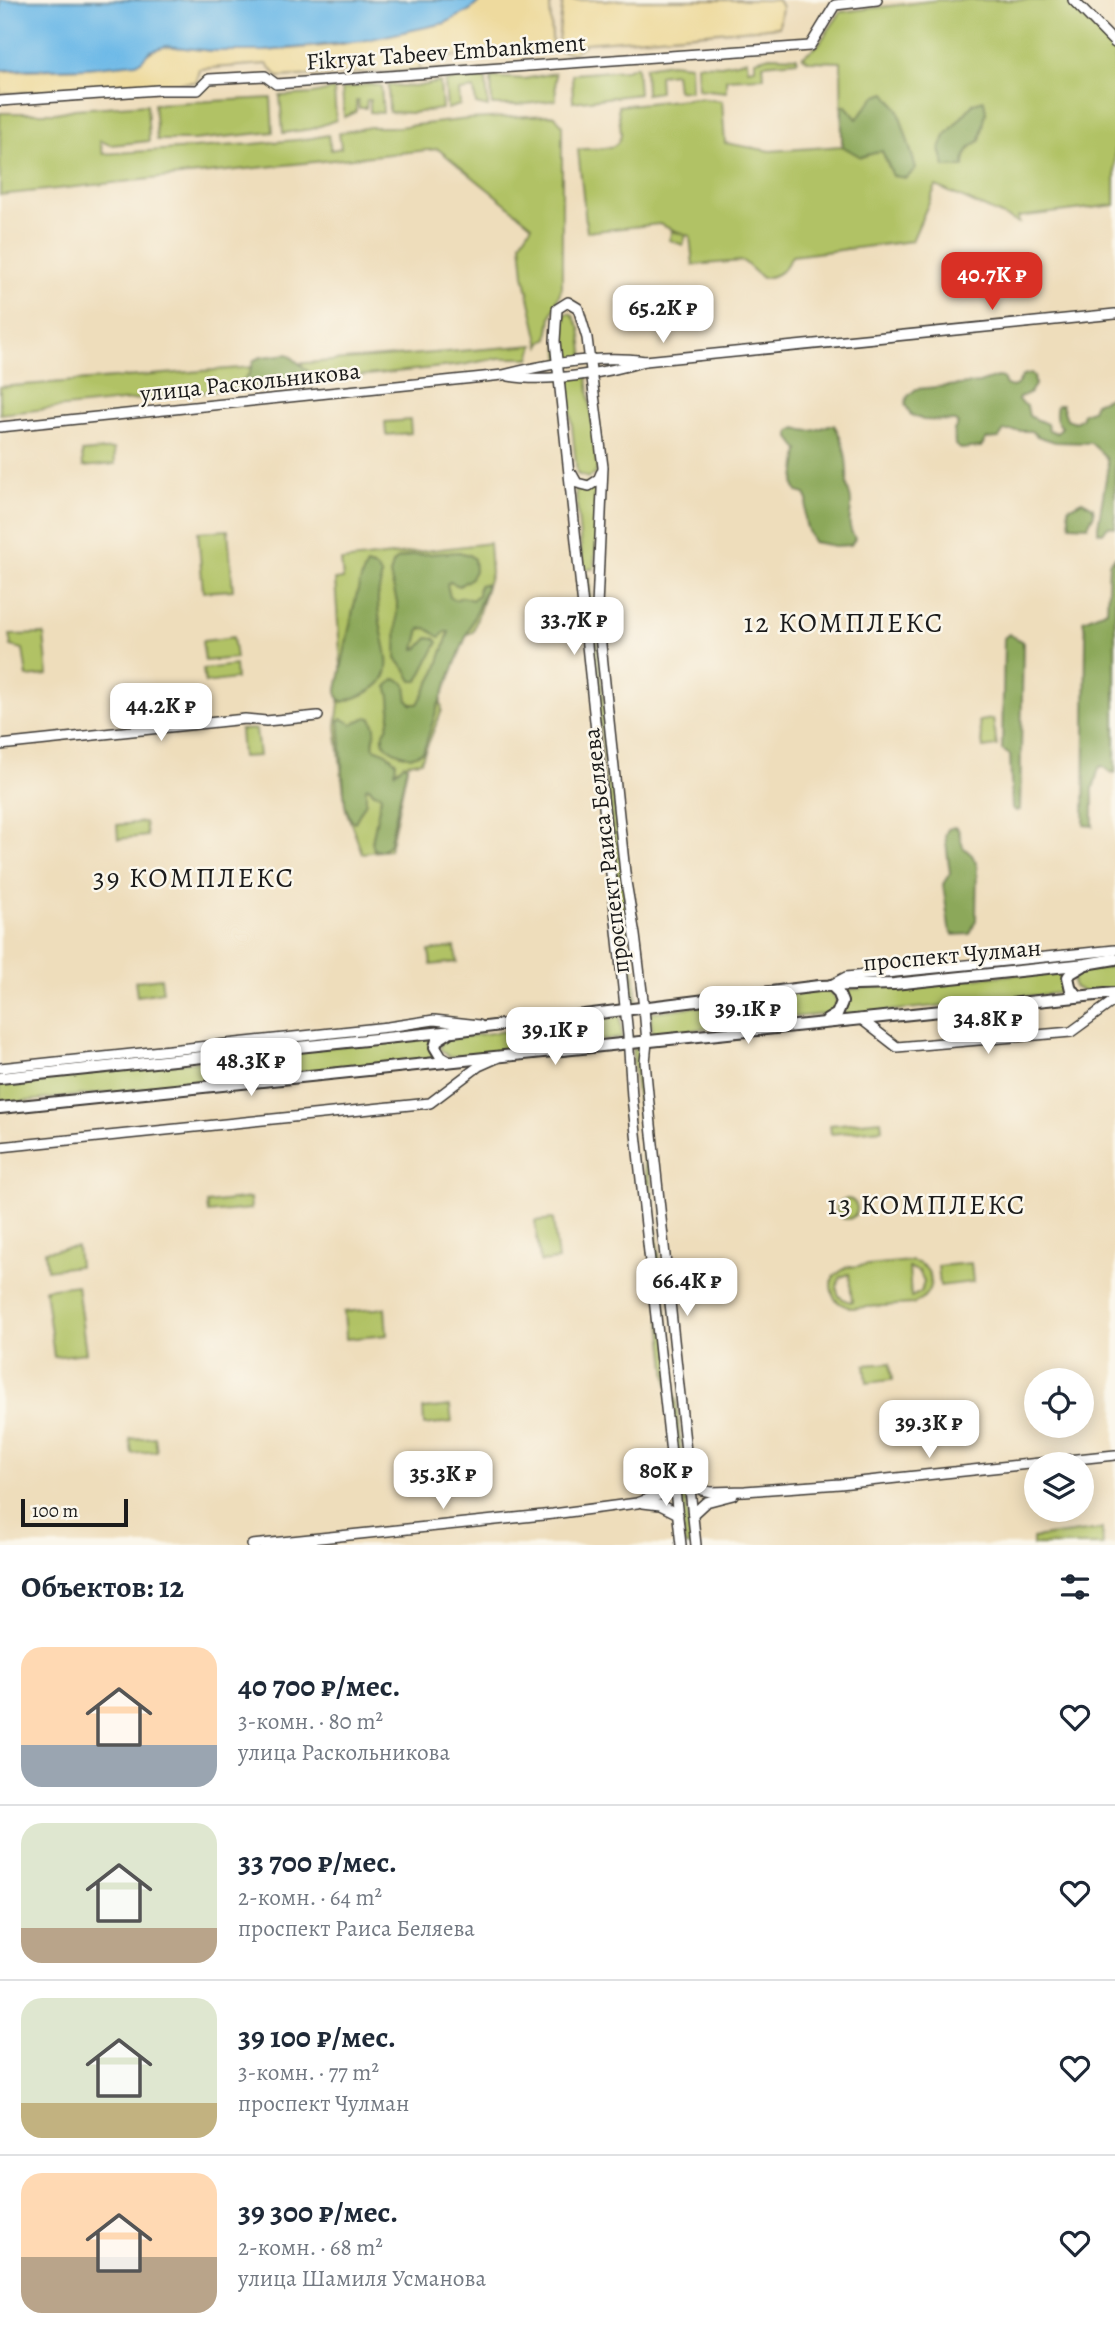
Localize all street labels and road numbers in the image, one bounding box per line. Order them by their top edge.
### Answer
street label: Fikryat Tabeev Embankment [305,26,587,78]
street label: улица Раскольникова [137,355,362,410]
street label: проспект Раиса Беляева [575,726,637,976]
street label: проспект Чулман [862,931,1042,979]

